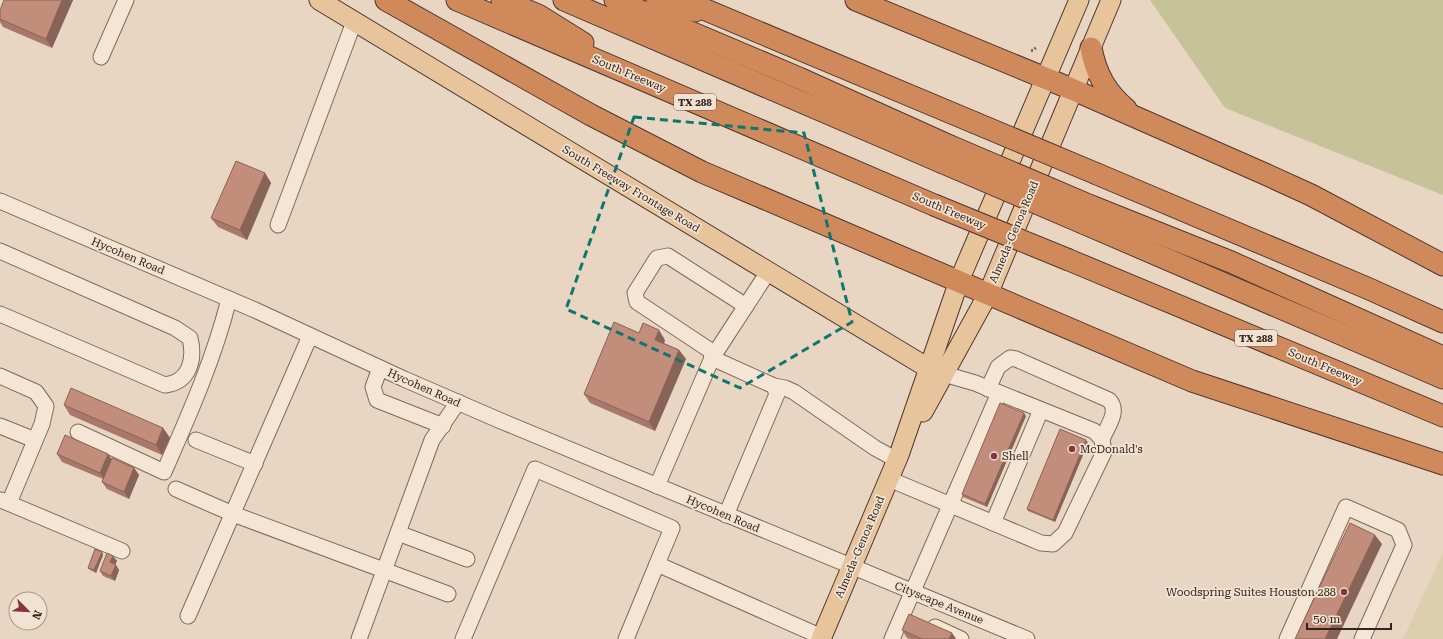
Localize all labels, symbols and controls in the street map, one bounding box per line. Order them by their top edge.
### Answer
street label: South Freeway [590,53,668,96]
road number: TX 288 [674,94,716,110]
street label: South Freeway Frontage Road [560,143,702,235]
street label: Almeda-Genoa Road [987,179,1041,285]
street label: South Freeway [910,190,988,233]
street label: Hycohen Road [89,235,167,277]
road number: TX 288 [1235,330,1277,346]
street label: South Freeway [1286,346,1364,389]
street label: Hycohen Road [386,366,462,410]
place label: McDonald's [1080,443,1143,456]
marker: McDonald's [1067,444,1077,454]
place label: Shell [1002,450,1029,463]
marker: Shell [989,451,999,461]
street label: Hycohen Road [684,493,762,535]
street label: Almeda-Genoa Road [833,494,887,600]
street label: Cityscape Avenue [893,579,985,627]
place label: Woodspring Suites Houston 288 [1166,586,1336,599]
marker: Woodspring Suites Houston 288 [1339,587,1349,597]
north arrow [8,591,48,631]
scale bar [1307,605,1391,631]
text: N [29,608,44,622]
text: 50 m [1313,612,1340,626]

